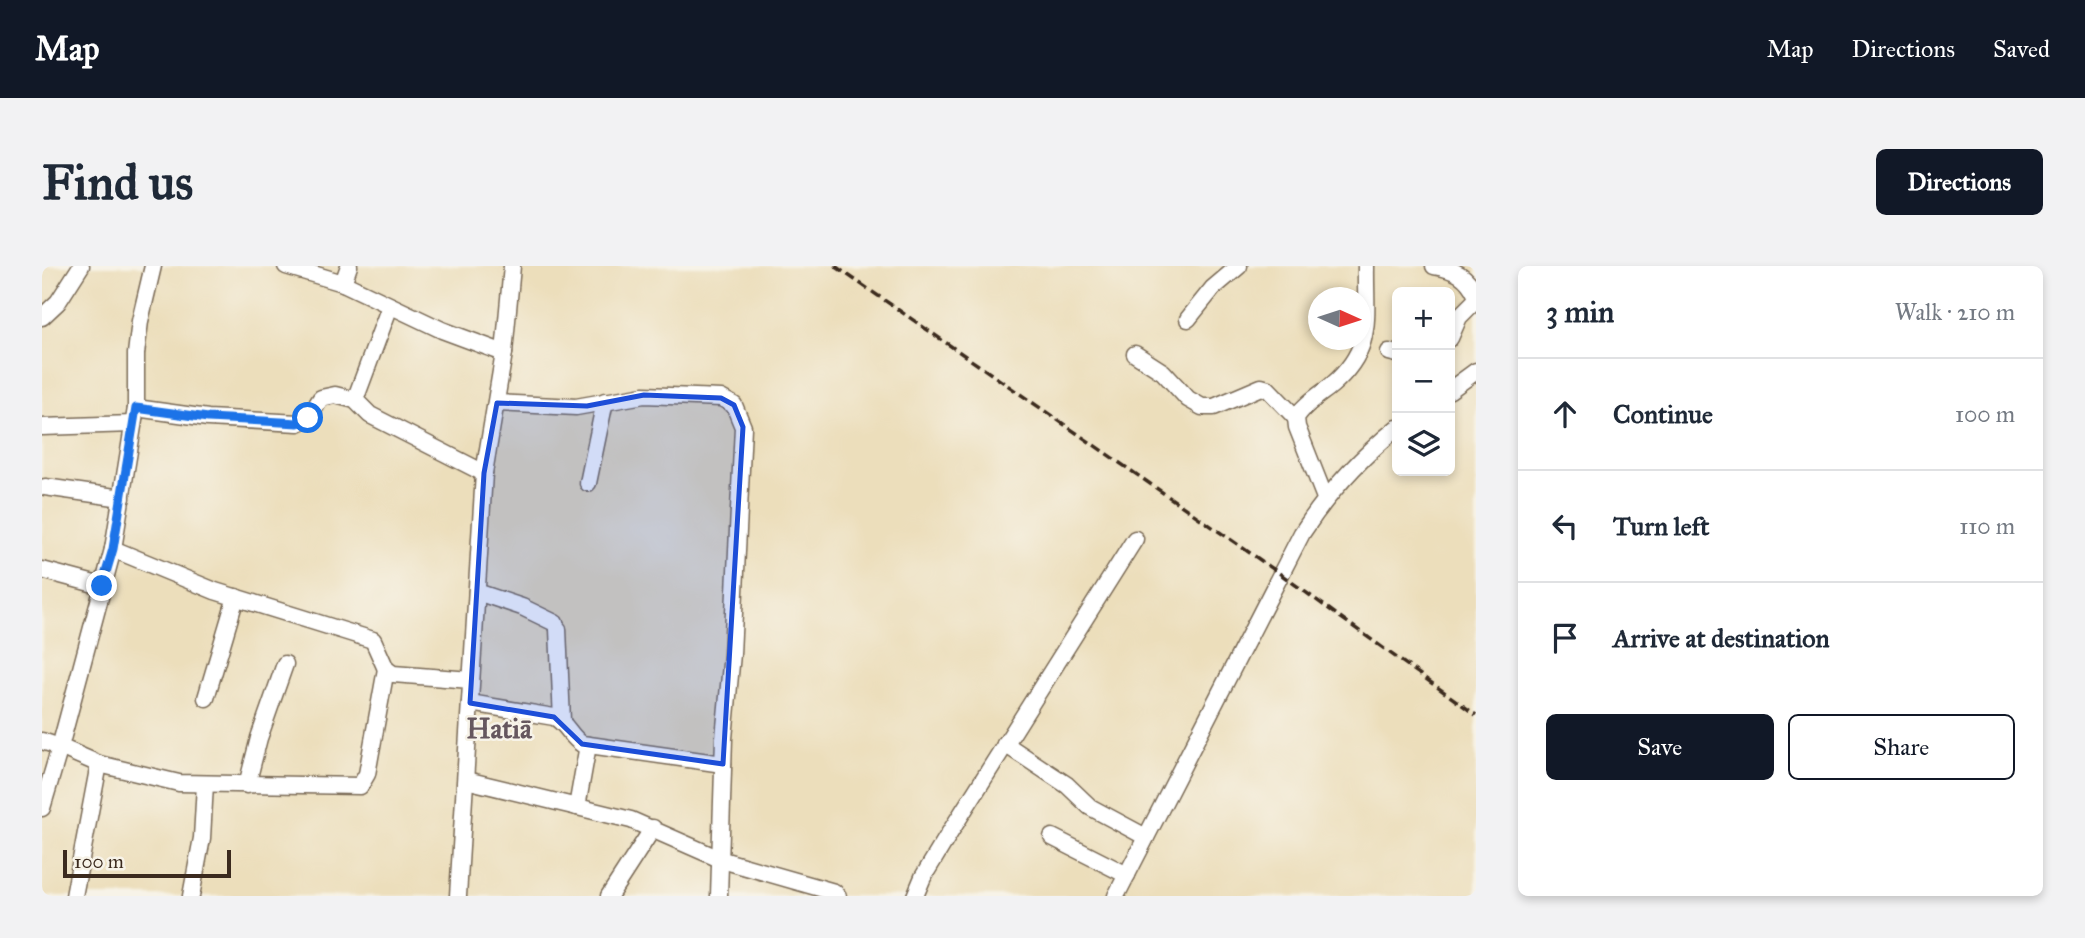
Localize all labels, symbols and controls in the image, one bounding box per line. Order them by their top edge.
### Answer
text: Map [35,29,99,69]
text: Map [1767,34,1814,64]
text: Directions [1852,34,1955,64]
text: Saved [1993,34,2050,64]
button: Directions [1876,149,2043,215]
text: Find us [42,153,193,212]
north arrow [1308,287,1371,350]
map controls [1392,287,1455,476]
button: + [1392,287,1455,350]
text: 3 min [1546,294,1614,330]
text: Walk · 210 m [1895,298,2015,326]
button: − [1392,350,1455,413]
icon: ahead [1546,395,1584,433]
text: Continue [1613,398,1713,430]
text: 100 m [1955,400,2015,428]
route start [292,402,323,433]
button: layers [1392,413,1455,476]
icon: left [1546,507,1584,545]
text: Turn left [1613,510,1709,542]
text: 110 m [1959,512,2015,540]
route end [86,570,117,601]
icon: arrive [1546,619,1584,657]
text: Arrive at destination [1613,622,1830,654]
district label: Hatiā [466,711,533,746]
button: Save [1546,714,1774,780]
button: Share [1788,714,2015,780]
scale bar [63,847,231,879]
text: 100 m [74,850,124,873]

